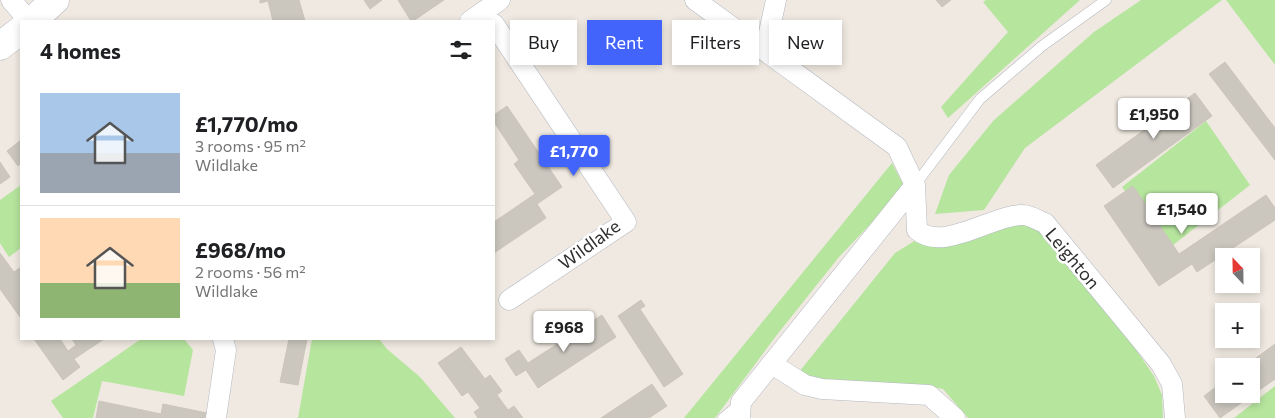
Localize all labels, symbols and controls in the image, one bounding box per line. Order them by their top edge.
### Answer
chip: Buy [510,20,577,65]
chip: Rent [587,20,662,65]
chip: Filters [672,20,759,65]
chip: New [769,20,842,65]
icon: filters [447,36,475,64]
text: 4 homes [40,38,121,63]
pin: £1,950 [1113,98,1195,140]
text: £1,950 [1129,104,1179,123]
text: £1,770/mo [195,111,298,136]
icon: home [80,113,140,173]
pin: £1,770 [533,134,615,177]
text: 3 rooms · 95 m² [195,136,306,155]
text: £1,770 [550,141,598,160]
text: Wildlake [195,155,258,174]
pin: £1,540 [1141,192,1223,235]
text: £1,540 [1157,199,1207,218]
street label: Wildlake [554,214,624,274]
street label: Leighton [1041,223,1105,293]
text: £968/mo [195,237,286,262]
icon: home [80,238,140,298]
north arrow [1215,248,1260,292]
map controls [1215,248,1260,403]
text: 2 rooms · 56 m² [195,262,306,281]
text: Wildlake [195,281,258,300]
button: + [1215,303,1260,348]
pin: £968 [534,310,594,353]
text: £968 [544,317,584,336]
button: − [1215,358,1260,403]

